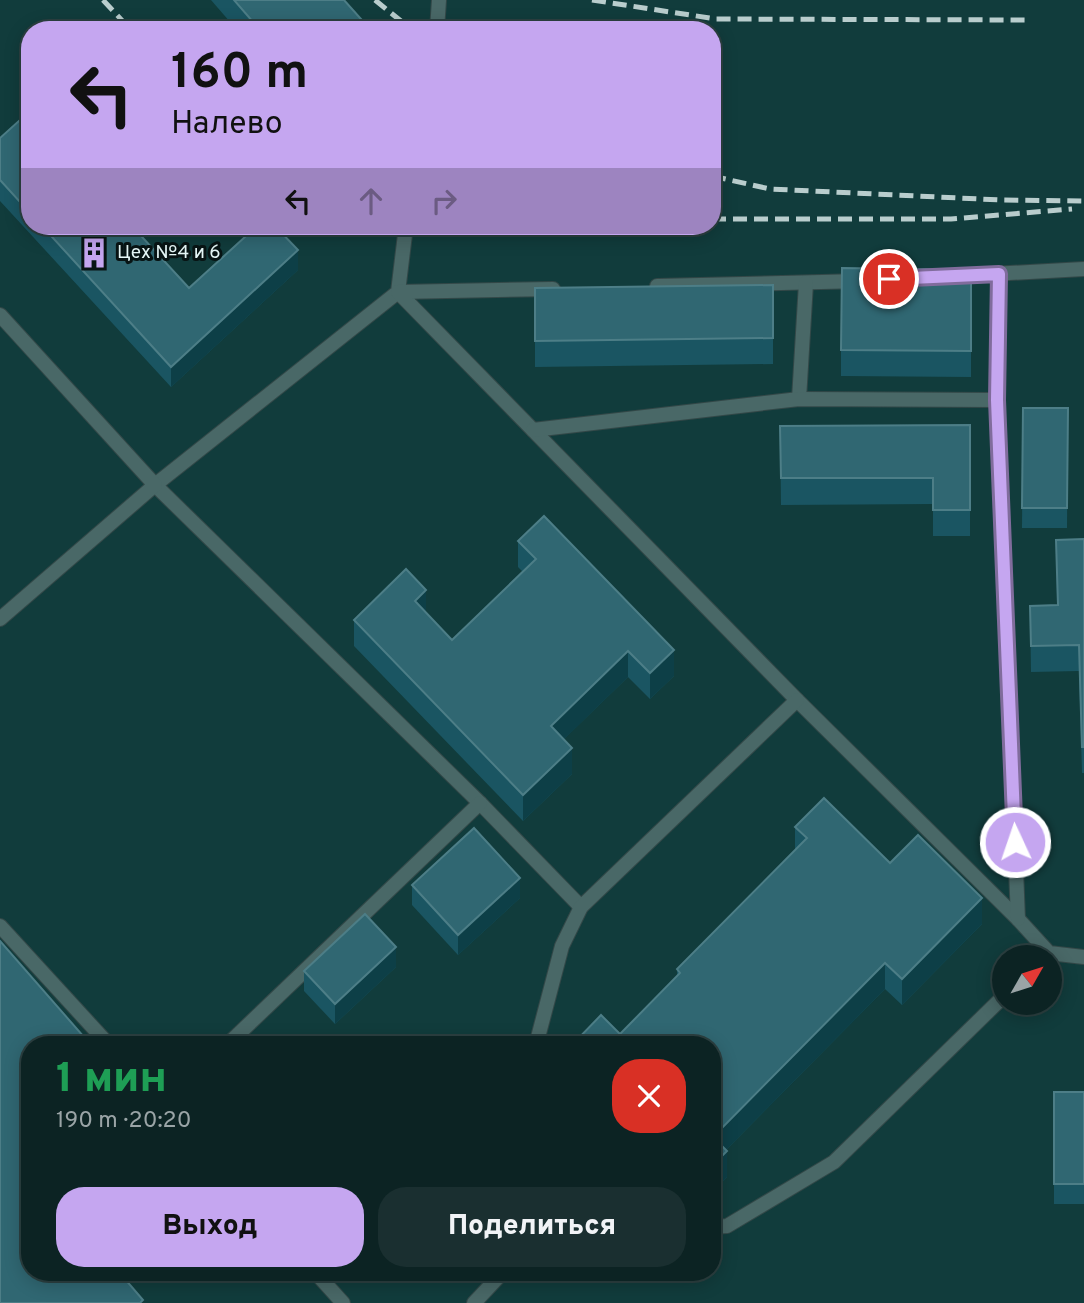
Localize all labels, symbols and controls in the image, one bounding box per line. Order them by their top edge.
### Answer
text: 160 m [171,44,308,106]
icon: left [56,49,147,140]
text: Налево [171,105,283,145]
icon: left [279,182,317,220]
icon: ahead [352,182,390,220]
icon: right [425,182,463,220]
building icon: Цех №4 и 6 [77,236,111,270]
place label: Цех №4 и 6 [117,241,221,265]
pin [859,249,919,309]
icon: arrive [870,260,908,298]
position arrow [978,805,1052,879]
north arrow [992,945,1062,1015]
map controls [992,945,1062,1015]
text: 1 мин [56,1054,167,1107]
button: close [612,1059,686,1133]
text: 190 m · 20:20 [56,1107,191,1136]
button: Выход [56,1187,364,1267]
button: Поделиться [378,1187,686,1267]

